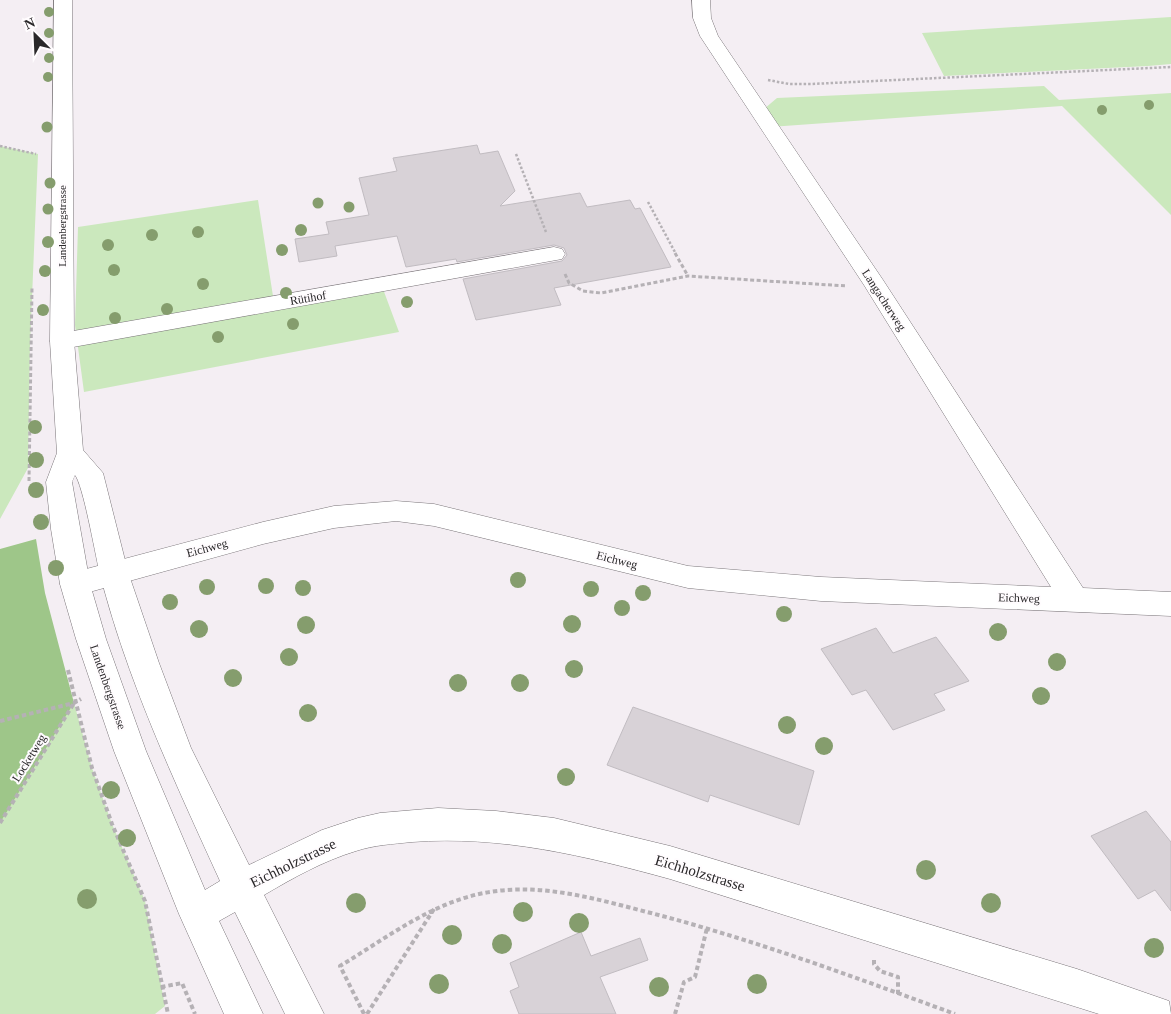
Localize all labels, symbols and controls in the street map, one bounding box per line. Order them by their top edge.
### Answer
north arrow [10,10,60,60]
text: N [22,15,38,32]
street label: Landenbergstrasse [56,185,68,267]
street label: Langacherweg [859,267,909,333]
street label: Rütihof [289,288,327,308]
street label: Eichweg [185,536,229,560]
street label: Eichweg [595,548,639,572]
street label: Eichweg [998,590,1040,606]
street label: Landenbergstrasse [87,643,129,731]
street label: Locketweg [9,732,49,784]
street label: Eichholzstrasse [248,835,339,891]
street label: Eichholzstrasse [653,852,747,894]

